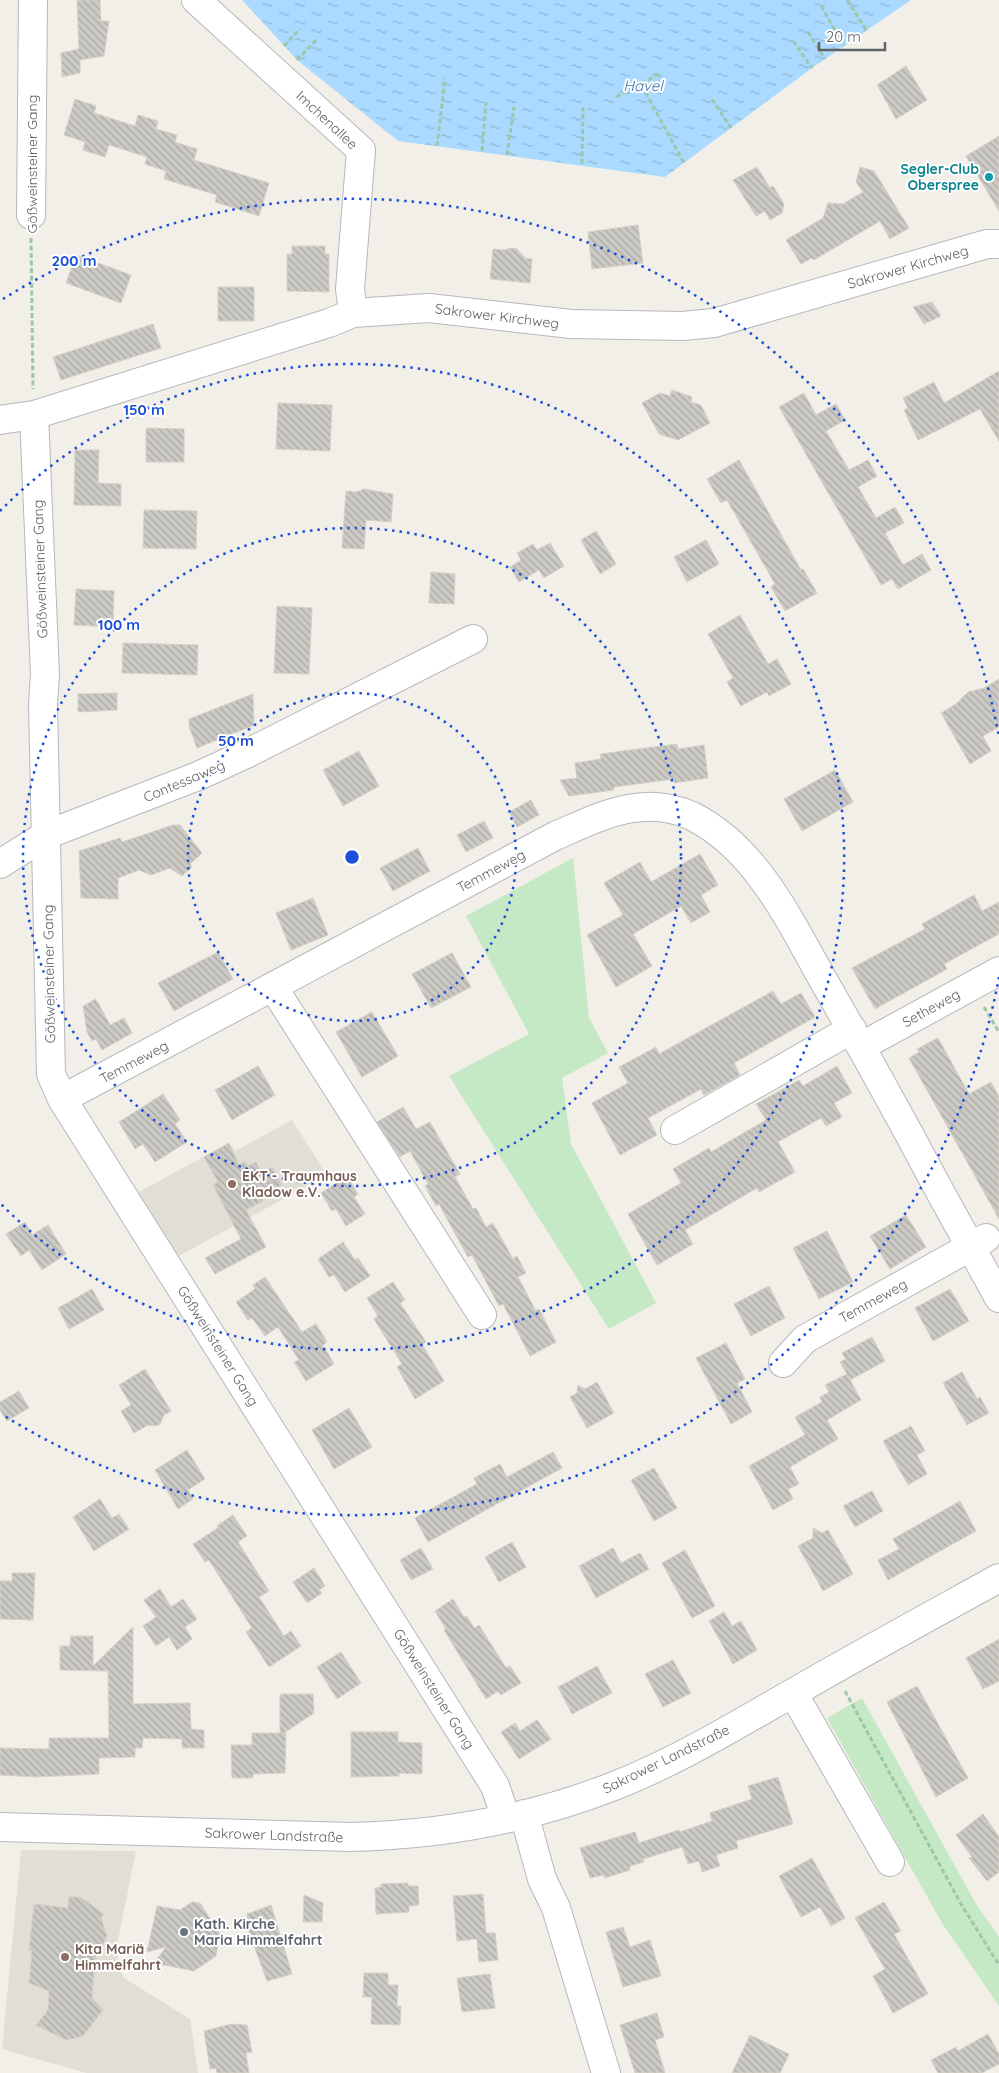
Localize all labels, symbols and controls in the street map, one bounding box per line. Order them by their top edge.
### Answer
scale bar [819,20,885,52]
text: 20 m [826,27,861,46]
water label: Havel [623,76,664,95]
street label: Imchenallee [292,87,362,153]
street label: Gößweinsteiner Gang [23,95,41,233]
place label: Segler-Club Oberspree [901,160,979,194]
marker: Segler-Club Oberspree [983,171,995,183]
street label: Sakrower Kirchweg [846,241,970,293]
text: 200 m [52,251,97,270]
street label: Sakrower Kirchweg [434,299,560,333]
text: 150 m [123,400,165,419]
street label: Gößweinsteiner Gang [29,499,51,639]
text: 100 m [98,615,140,634]
text: 50 m [218,731,254,750]
street label: Contessaweg [140,756,228,806]
street label: Temmeweg [454,845,528,897]
centre of rings [343,848,361,866]
street label: Gößweinsteiner Gang [39,904,59,1044]
street label: Setheweg [899,985,963,1031]
street label: Temmeweg [97,1036,171,1088]
place label: EKT - Traumhaus Kladow e.V. [242,1167,357,1201]
marker: EKT - Traumhaus Kladow e.V. [226,1178,238,1190]
street label: Temmeweg [836,1275,910,1327]
street label: Gößweinsteiner Gang [174,1282,262,1410]
street label: Gößweinsteiner Gang [390,1625,478,1753]
street label: Sakrower Landstraße [600,1720,732,1798]
street label: Sakrower Landstraße [204,1824,344,1846]
place label: Kath. Kirche Maria Himmelfahrt [194,1915,323,1949]
marker: Kath. Kirche Maria Himmelfahrt [178,1926,190,1938]
place label: Kita Mariä Himmelfahrt [75,1940,161,1974]
marker: Kita Mariä Himmelfahrt [59,1951,71,1963]

